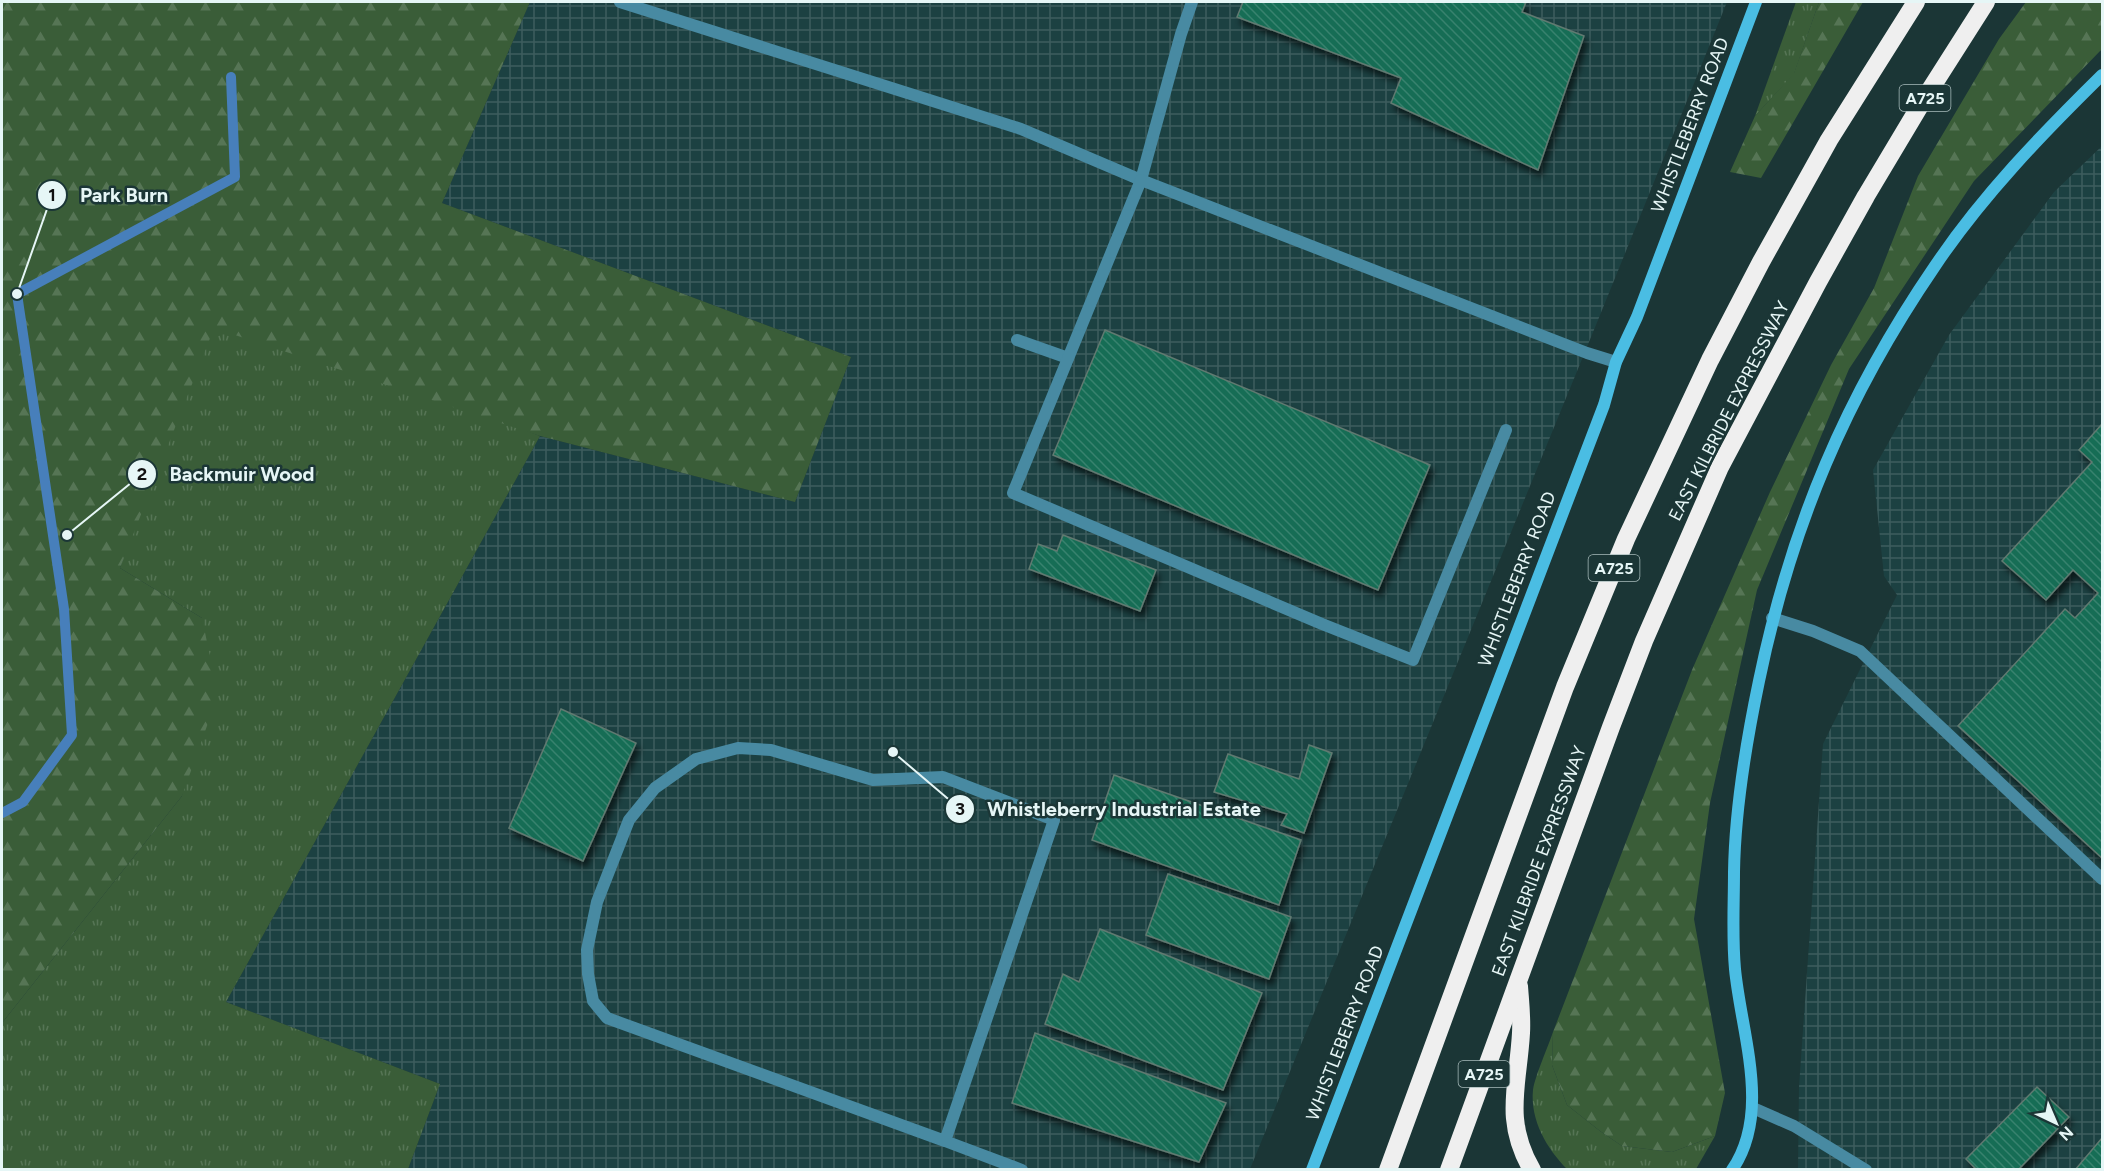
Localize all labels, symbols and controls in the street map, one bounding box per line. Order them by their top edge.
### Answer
street label: WHISTLEBERRY ROAD [1646,34,1734,216]
road number: A725 [1900,85,1950,111]
callout: Park Burn [37,176,180,214]
text: Park Burn [80,183,168,207]
text: 1 [48,184,56,206]
street label: EAST KILBRIDE EXPRESSWAY [1664,297,1794,525]
callout: Backmuir Wood [127,455,326,493]
text: Backmuir Wood [170,462,314,486]
text: 2 [137,463,147,485]
street label: WHISTLEBERRY ROAD [1473,488,1561,670]
road number: A725 [1588,555,1640,581]
street label: EAST KILBRIDE EXPRESSWAY [1487,743,1591,979]
callout: Whistleberry Industrial Estate [945,790,1272,828]
text: Whistleberry Industrial Estate [987,797,1261,821]
text: 3 [955,798,965,820]
street label: WHISTLEBERRY ROAD [1301,942,1389,1124]
road number: A725 [1458,1061,1510,1087]
north arrow [2026,1093,2086,1153]
text: N [2055,1122,2077,1145]

